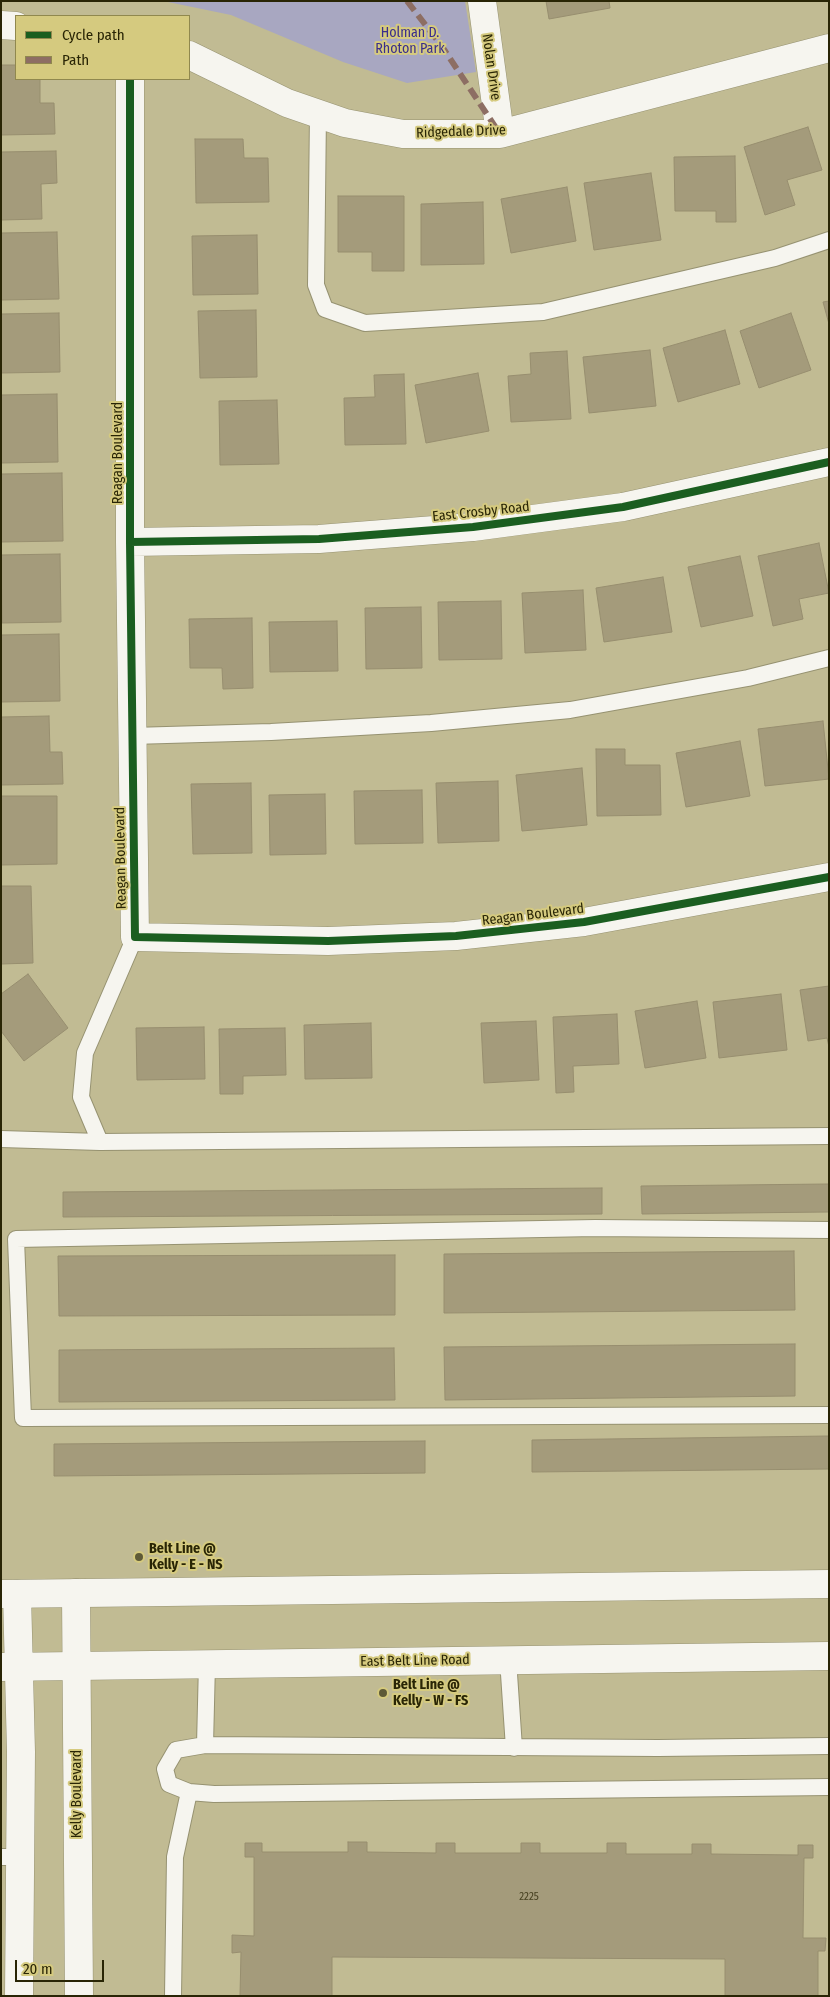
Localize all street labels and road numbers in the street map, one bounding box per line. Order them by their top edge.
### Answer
street label: Nolan Drive [478,33,504,101]
street label: Ridgedale Drive [416,122,506,142]
street label: Reagan Boulevard [110,402,126,504]
street label: East Crosby Road [432,499,530,525]
street label: Reagan Boulevard [112,807,130,909]
street label: Reagan Boulevard [481,900,585,930]
street label: East Belt Line Road [360,1652,470,1670]
street label: Kelly Boulevard [69,1750,85,1838]

